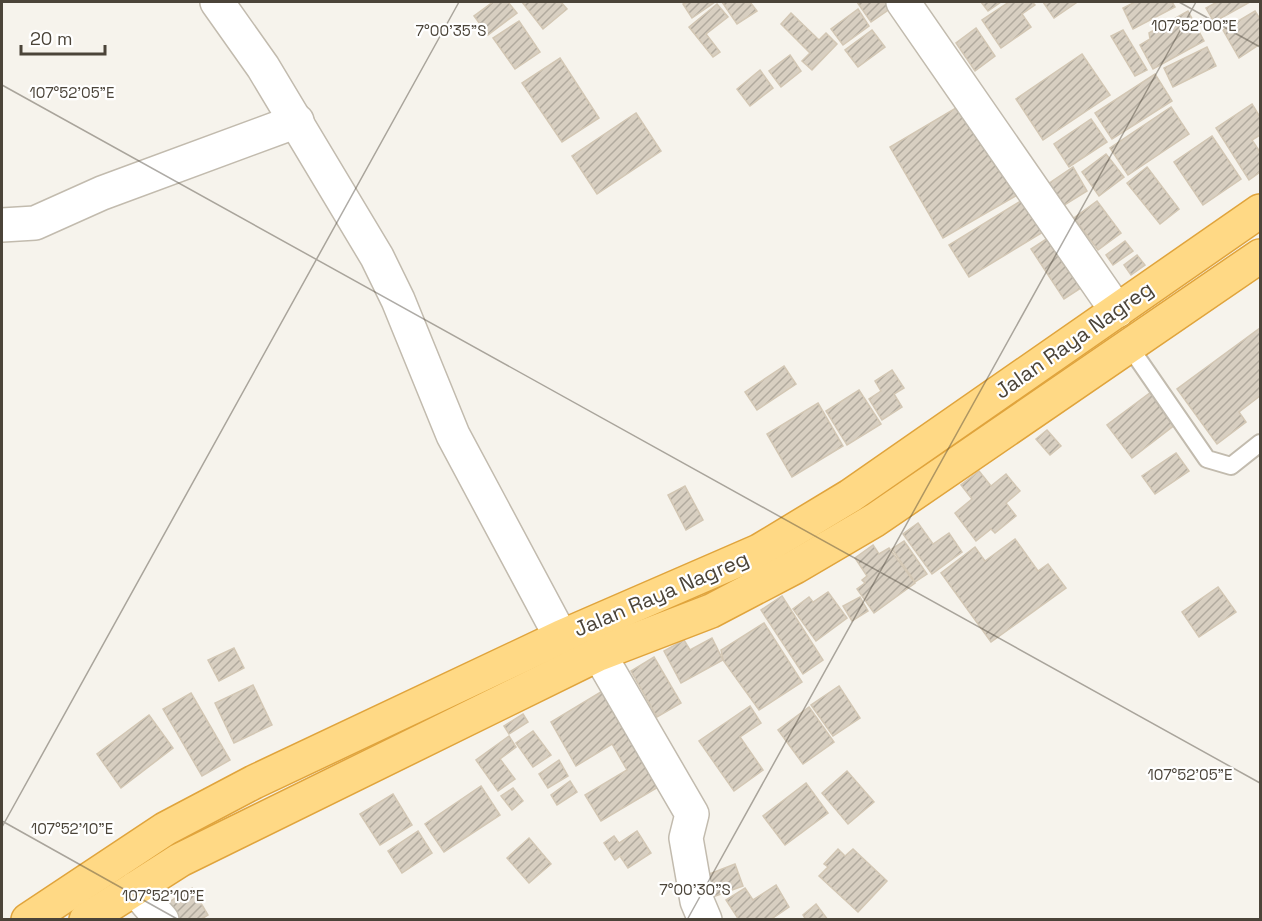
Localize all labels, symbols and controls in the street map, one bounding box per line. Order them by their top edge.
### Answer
text: 107°52'00"E [1151,16,1237,35]
scale bar [21,18,105,56]
text: 7°00'35"S [416,21,486,40]
text: 20 m [30,27,73,50]
text: 107°52'05"E [30,83,114,102]
street label: Jalan Raya Nagreg [989,275,1158,404]
street label: Jalan Raya Nagreg [569,544,752,643]
text: 107°52'05"E [1148,765,1232,784]
text: 107°52'10"E [31,819,113,838]
text: 7°00'30"S [659,880,731,899]
text: 107°52'10"E [122,886,204,905]

